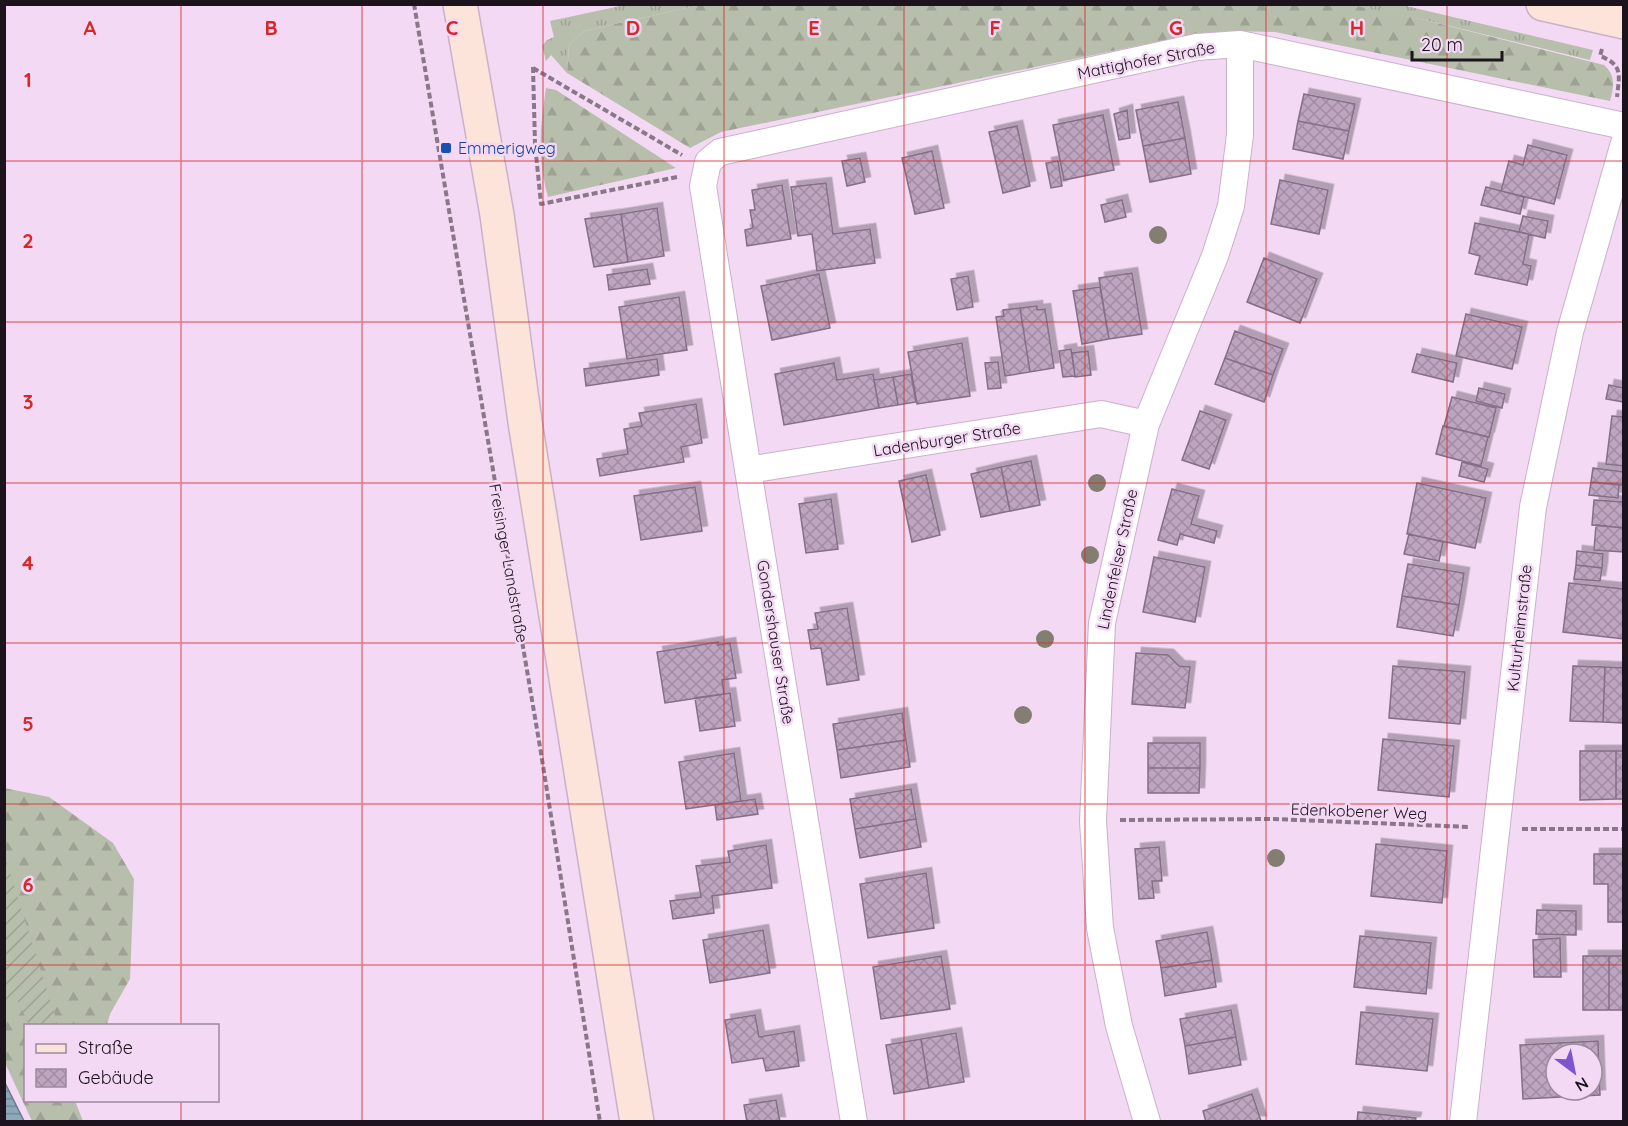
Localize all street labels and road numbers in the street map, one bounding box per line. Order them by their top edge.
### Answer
street label: Mattighofer Straße [1076,37,1216,83]
street label: Ladenburger Straße [872,417,1022,461]
street label: Freisinger Landstraße [485,482,533,644]
street label: Lindenfelser Straße [1092,487,1142,631]
street label: Gondershauser Straße [753,558,799,726]
street label: Kulturheimstraße [1502,564,1536,692]
street label: Edenkobener Weg [1290,799,1428,823]

